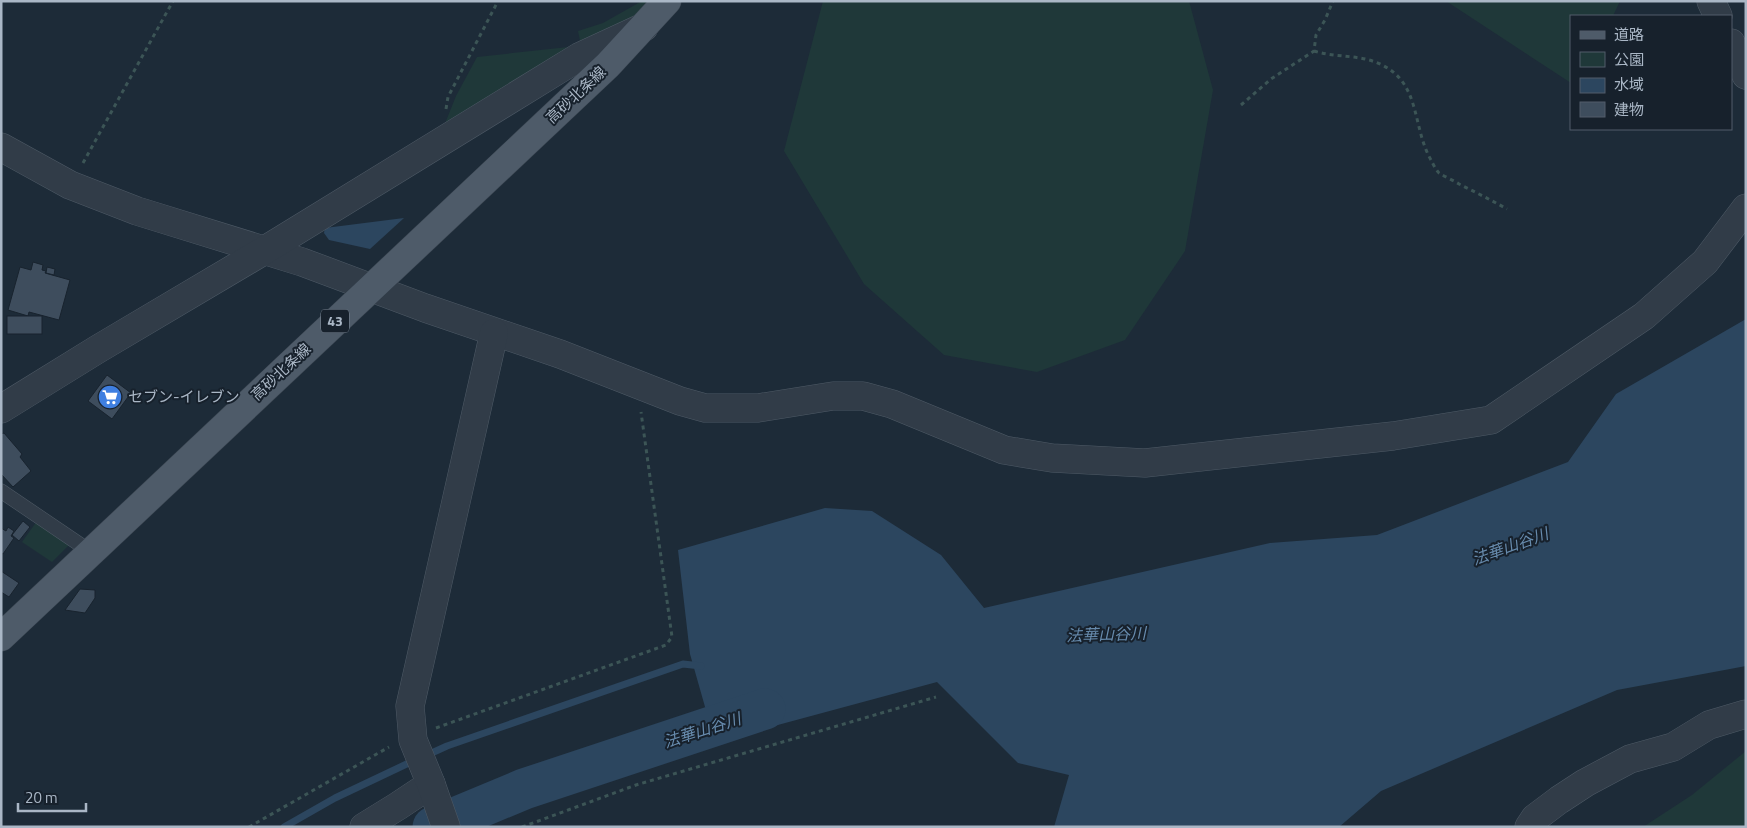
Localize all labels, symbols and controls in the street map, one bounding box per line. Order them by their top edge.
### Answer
legend [1570,15,1732,130]
text: 道路 [1614,23,1644,46]
text: 公園 [1614,48,1644,71]
street label: 高砂北条線 [540,61,611,129]
text: 水域 [1614,73,1644,96]
text: 建物 [1614,98,1644,121]
road number: 43 [321,310,349,332]
street label: 高砂北条線 [245,338,316,406]
supermarket icon: セブン-イレブン [97,384,123,410]
place label: セブン-イレブン [128,385,240,408]
water label: 法華山谷川 [1468,520,1554,571]
water label: 法華山谷川 [1066,621,1148,647]
water label: 法華山谷川 [660,706,746,754]
scale bar [18,780,85,812]
text: 20 m [25,786,58,809]

